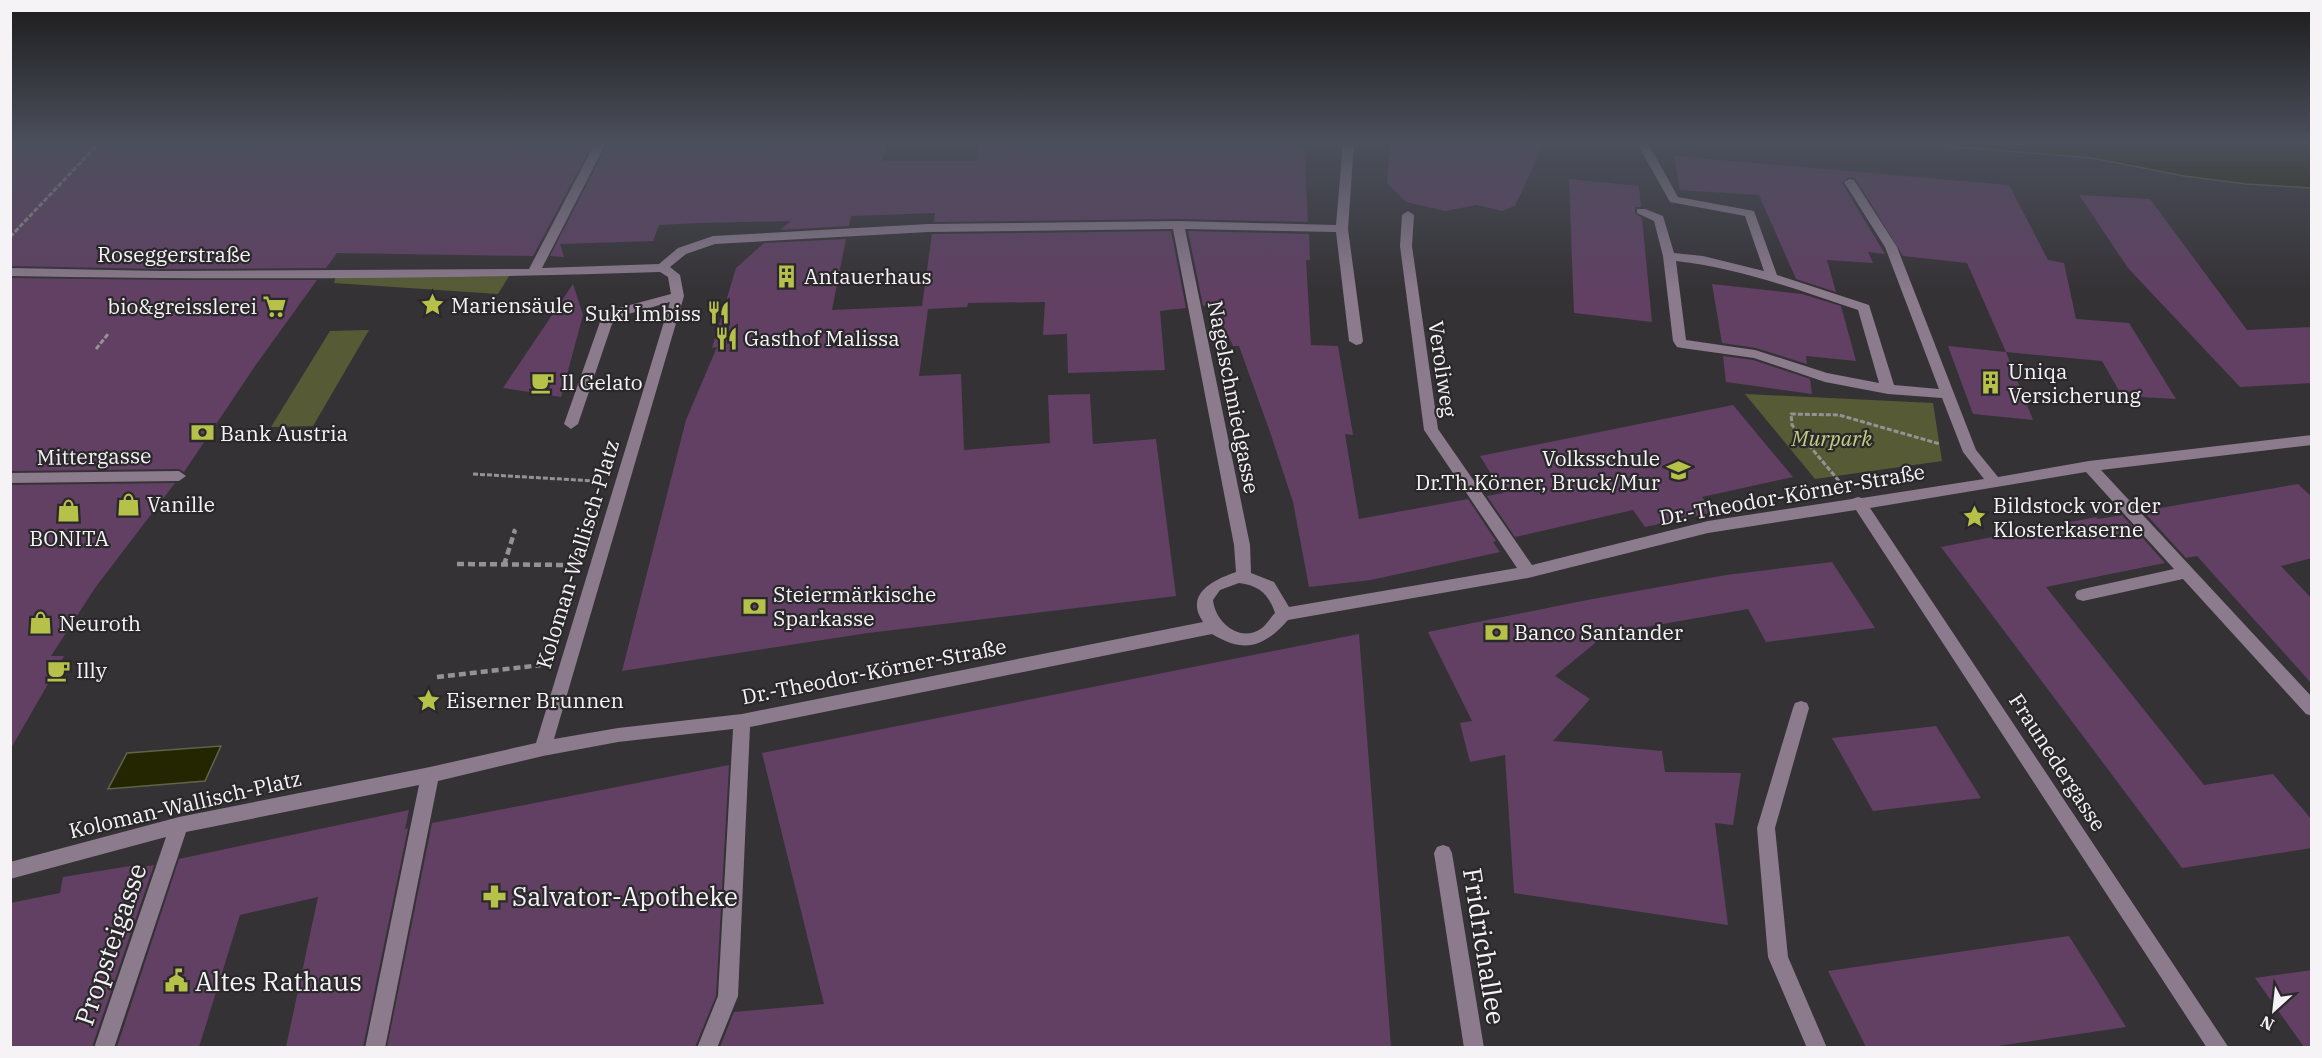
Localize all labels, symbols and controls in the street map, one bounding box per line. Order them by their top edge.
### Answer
street label: Roseggerstraße [97,240,251,268]
place label: Antauerhaus [804,262,932,290]
building icon: Antauerhaus [773,263,799,289]
place label: Mariensäule [451,291,574,319]
place label: bio&greisslerei [107,292,257,320]
place icon: Mariensäule [420,292,446,318]
supermarket icon: bio&greisslerei [262,293,288,319]
street label: Nagelschmiedgasse [1202,298,1266,496]
place label: Suki Imbiss [585,299,701,327]
restaurant icon: Suki Imbiss [706,300,732,326]
street label: Veroliweg [1422,319,1464,420]
place label: Gasthof Malissa [744,324,900,352]
restaurant icon: Gasthof Malissa [713,325,739,351]
place label: Uniqa Versicherung [2008,357,2142,409]
place label: Il Gelato [561,368,643,396]
cafe icon: Il Gelato [530,369,556,395]
building icon: Uniqa Versicherung [1977,370,2003,396]
place label: Bank Austria [220,419,348,447]
bank icon: Bank Austria [189,420,215,446]
park label: Murpark [1791,424,1873,452]
street label: Koloman-Wallisch-Platz [529,436,625,672]
street label: Mittergasse [36,441,152,471]
place label: Volksschule Dr.Th.Körner, Bruck/Mur [1415,444,1661,496]
street label: Dr.-Theodor-Körner-Straße [1657,457,1927,531]
school or university icon: Volksschule Dr.Th.Körner, Bruck/Mur [1665,457,1691,483]
place label: Vanille [147,490,215,518]
shop icon: Vanille [116,491,142,517]
place label: Bildstock vor der Klosterkaserne [1993,491,2161,543]
shop icon: BONITA [56,497,82,523]
place icon: Bildstock vor der Klosterkaserne [1962,504,1988,530]
place label: BONITA [29,524,109,552]
place label: Steiermärkische Sparkasse [773,580,936,632]
bank icon: Steiermärkische Sparkasse [742,593,768,619]
place label: Neuroth [59,609,141,637]
shop icon: Neuroth [28,610,54,636]
place label: Banco Santander [1514,618,1684,646]
bank icon: Banco Santander [1483,619,1509,645]
street label: Dr.-Theodor-Körner-Straße [739,632,1009,710]
place label: Illy [76,656,108,684]
cafe icon: Illy [45,657,71,683]
place label: Eiserner Brunnen [446,686,624,714]
place icon: Eiserner Brunnen [415,687,441,713]
street label: Fraunedergasse [2003,688,2113,836]
street label: Koloman-Wallisch-Platz [66,764,304,844]
street label: Propsteigasse [66,858,154,1030]
street label: Fridrichallee [1456,865,1514,1027]
place label: Salvator-Apotheke [512,879,738,913]
pharmacy icon: Salvator-Apotheke [481,883,507,909]
place label: Altes Rathaus [195,964,362,998]
public building icon: Altes Rathaus [164,968,190,994]
north arrow [2244,980,2304,1040]
text: N [2257,1012,2277,1035]

